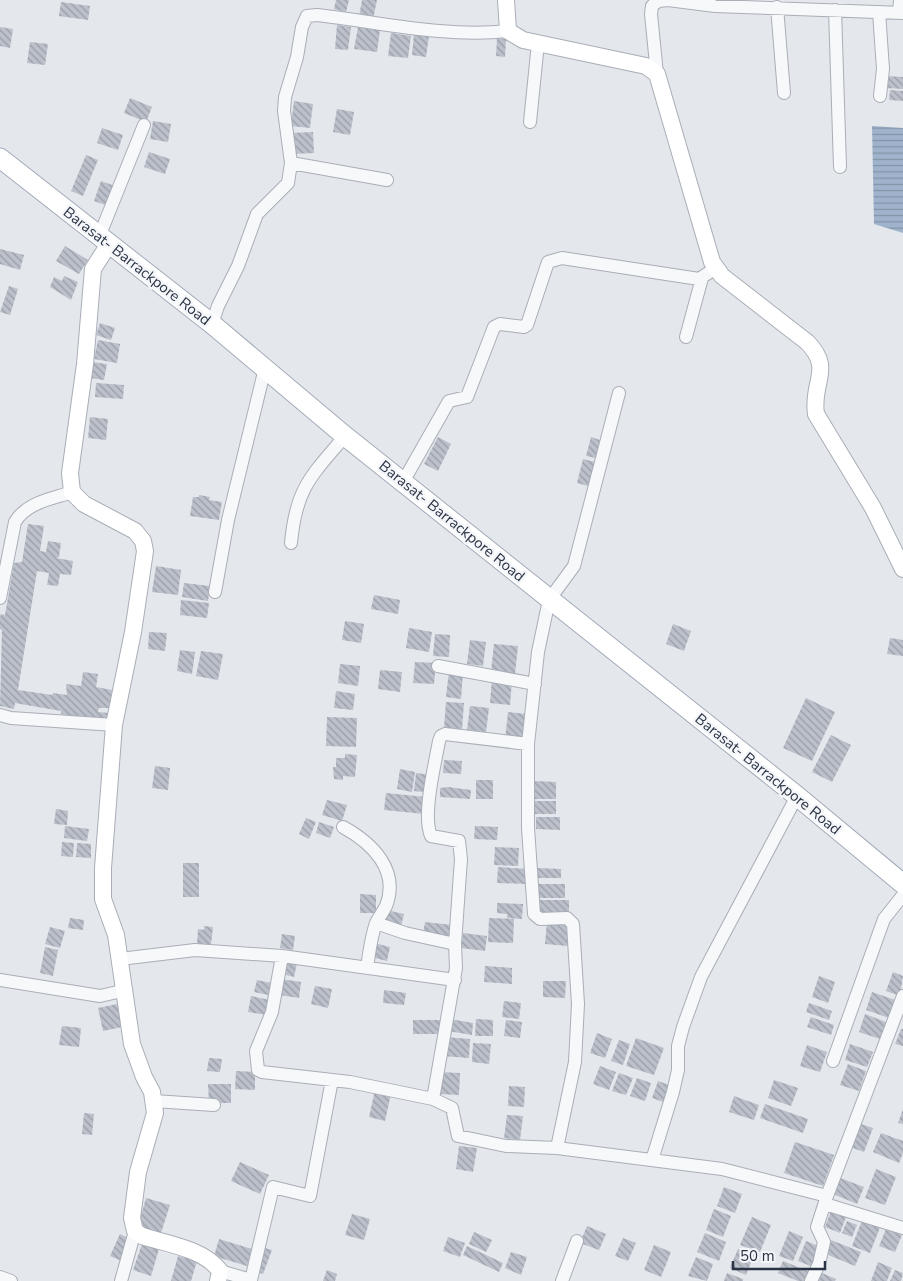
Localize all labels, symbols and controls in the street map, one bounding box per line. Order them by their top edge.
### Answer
street label: Barasat- Barrackpore Road [59,202,215,330]
street label: Barasat- Barrackpore Road [375,456,529,586]
street label: Barasat- Barrackpore Road [691,709,845,839]
scale bar [733,1238,826,1270]
text: 50 m [740,1246,775,1266]

